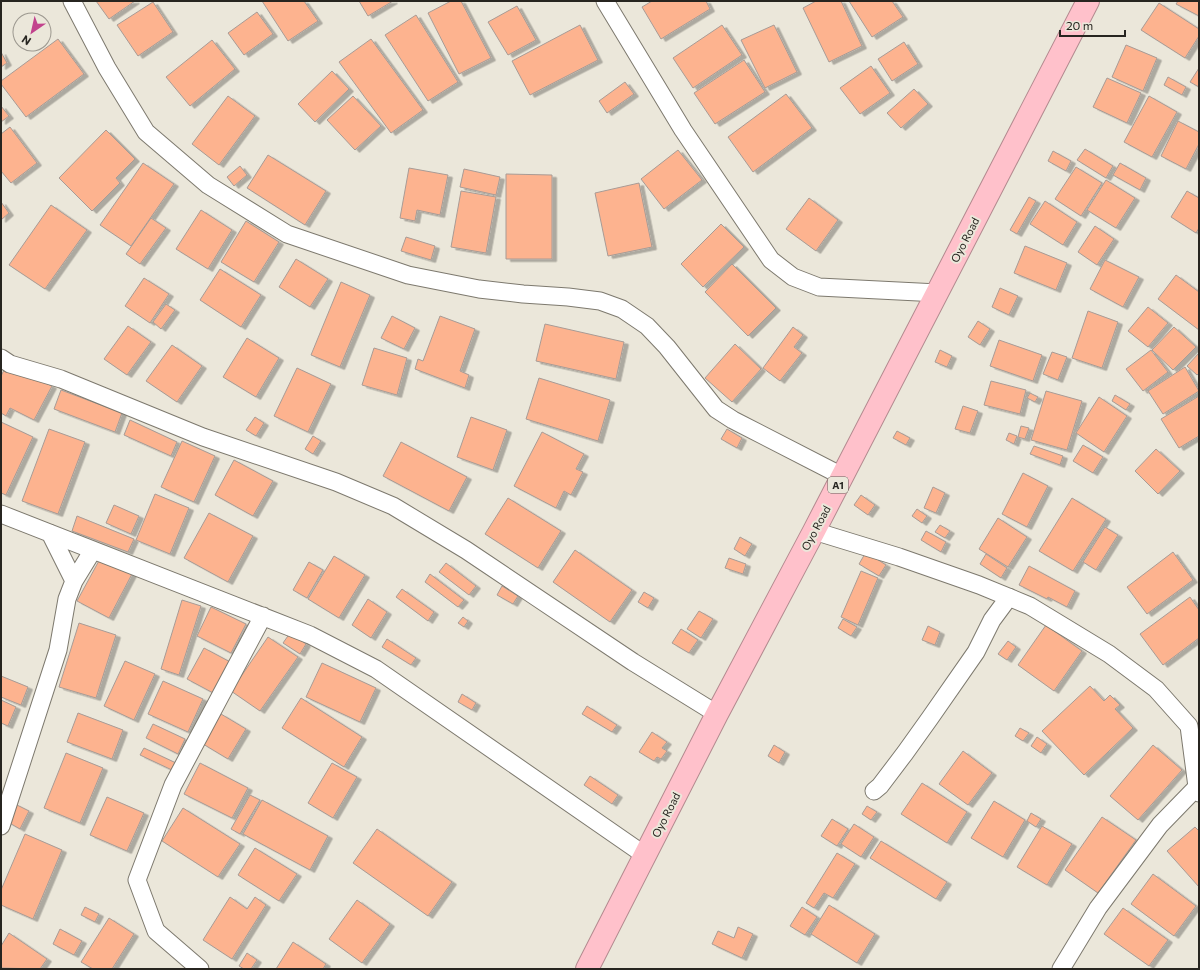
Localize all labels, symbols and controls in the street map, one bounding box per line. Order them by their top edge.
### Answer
north arrow [12,12,52,52]
scale bar [1060,12,1125,38]
text: 20 m [1066,18,1093,32]
text: N [19,33,33,48]
street label: Oyo Road [948,215,981,264]
road number: A1 [828,477,848,493]
street label: Oyo Road [798,503,833,552]
street label: Oyo Road [649,790,682,839]

